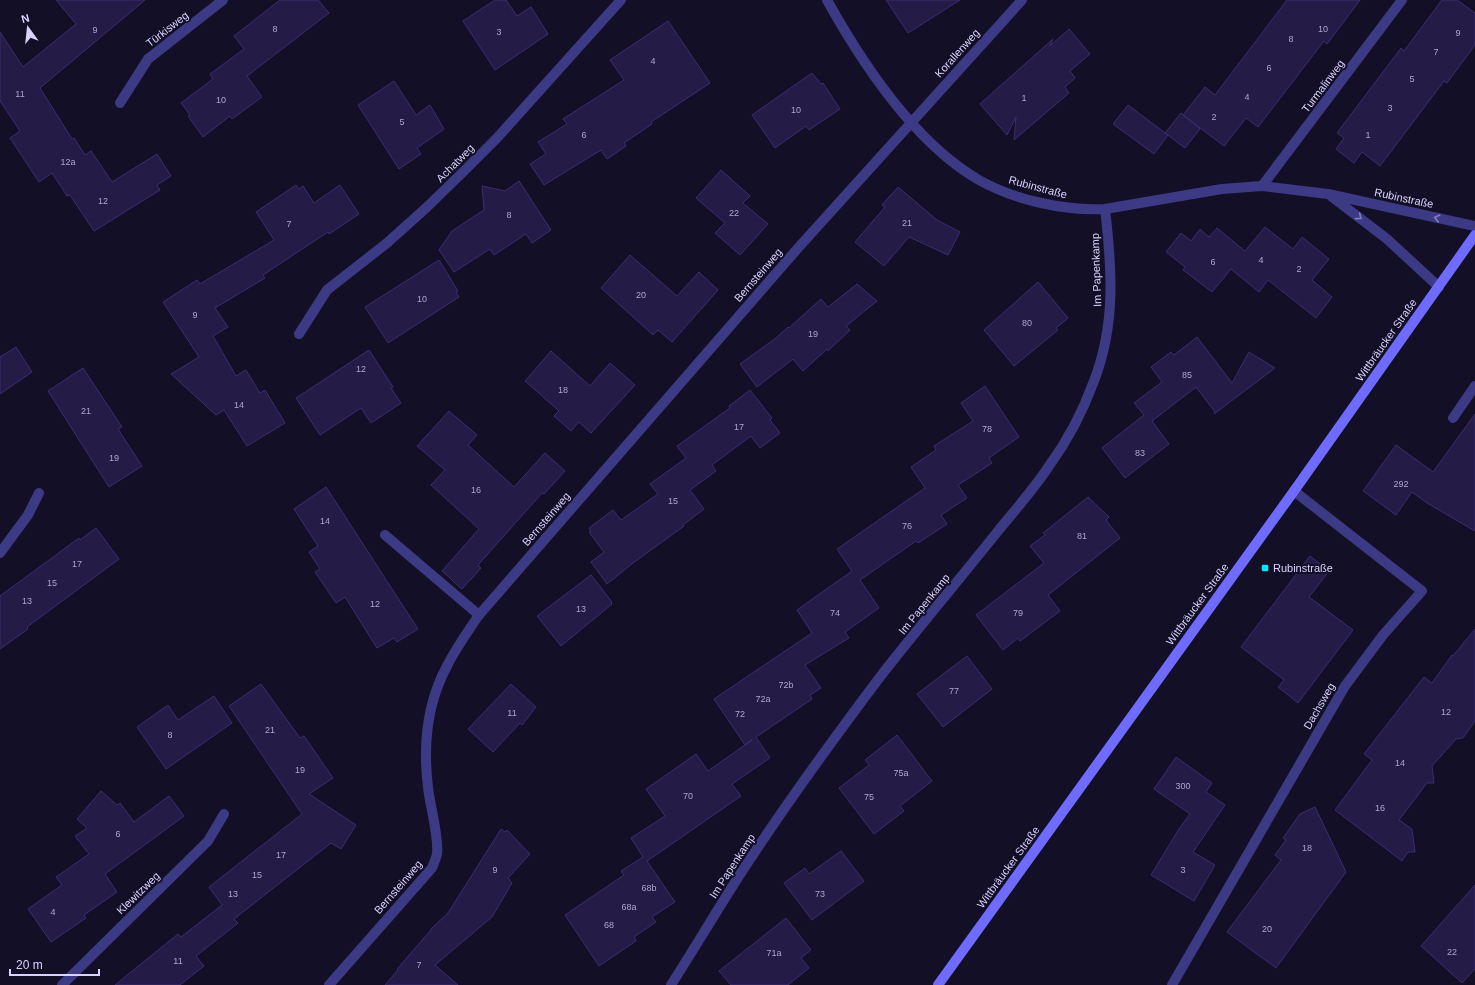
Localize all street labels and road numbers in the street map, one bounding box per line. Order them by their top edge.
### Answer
street label: Türkisweg [144,9,190,49]
street label: Korallenweg [932,26,982,80]
street label: Turmalinweg [1299,57,1347,115]
street label: Achatweg [434,142,476,184]
street label: Rubinstraße [1008,173,1068,201]
street label: Rubinstraße [1373,186,1435,210]
street label: Im Papenkamp [1089,233,1103,307]
street label: Bernsteinweg [732,246,784,304]
street label: Wittbräucker Straße [1353,296,1419,384]
street label: Bernsteinweg [520,490,572,548]
street label: Wittbräucker Straße [1163,561,1231,647]
street label: Im Papenkamp [896,571,952,637]
street label: Dachsweg [1301,681,1337,731]
street label: Wittbräucker Straße [974,824,1042,910]
street label: Im Papenkamp [707,832,757,900]
street label: Bernsteinweg [372,858,424,916]
street label: Klewitzweg [114,870,162,916]

